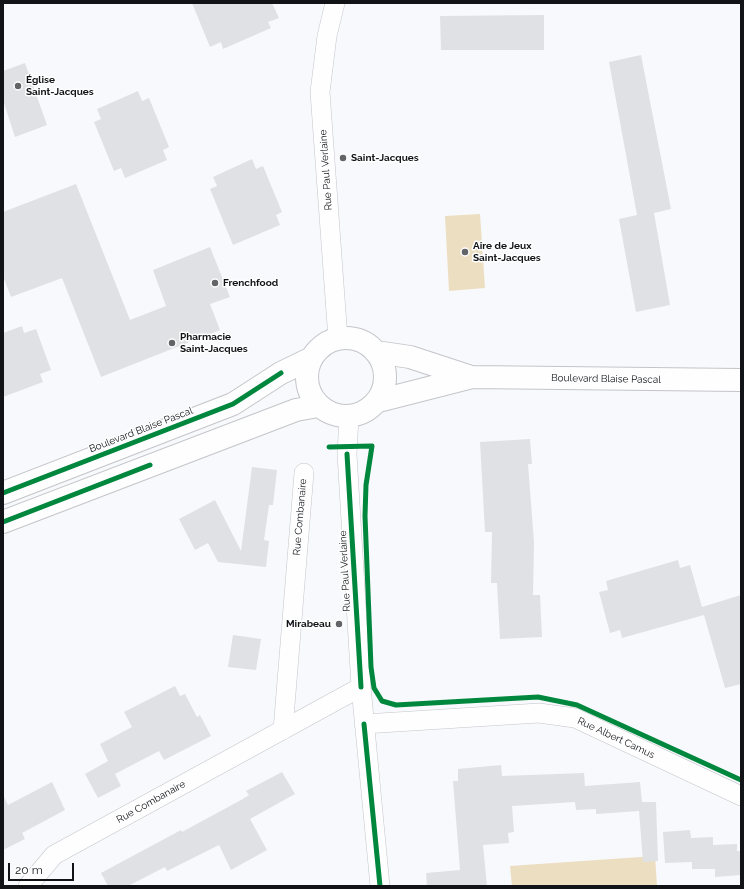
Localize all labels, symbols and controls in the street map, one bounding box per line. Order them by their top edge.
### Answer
place label: Église Saint-Jacques [26,74,94,98]
marker: Église Saint-Jacques [13,81,23,91]
street label: Rue Paul Verlaine [317,129,335,211]
place label: Saint-Jacques [351,152,419,164]
marker: Saint-Jacques [338,153,348,163]
place label: Aire de Jeux Saint-Jacques [473,240,541,264]
marker: Aire de Jeux Saint-Jacques [460,247,470,257]
place label: Frenchfood [223,277,278,289]
marker: Frenchfood [210,278,220,288]
place label: Pharmacie Saint-Jacques [180,331,248,354]
marker: Pharmacie Saint-Jacques [167,338,177,348]
street label: Boulevard Blaise Pascal [551,372,661,386]
street label: Boulevard Blaise Pascal [87,405,195,455]
street label: Rue Combanaire [291,478,309,556]
street label: Rue Paul Verlaine [337,530,353,612]
place label: Mirabeau [286,618,331,630]
marker: Mirabeau [334,619,344,629]
street label: Rue Albert Camus [575,715,657,761]
street label: Rue Combanaire [114,778,188,826]
scale bar [10,855,76,881]
text: 20 m [15,863,43,877]

